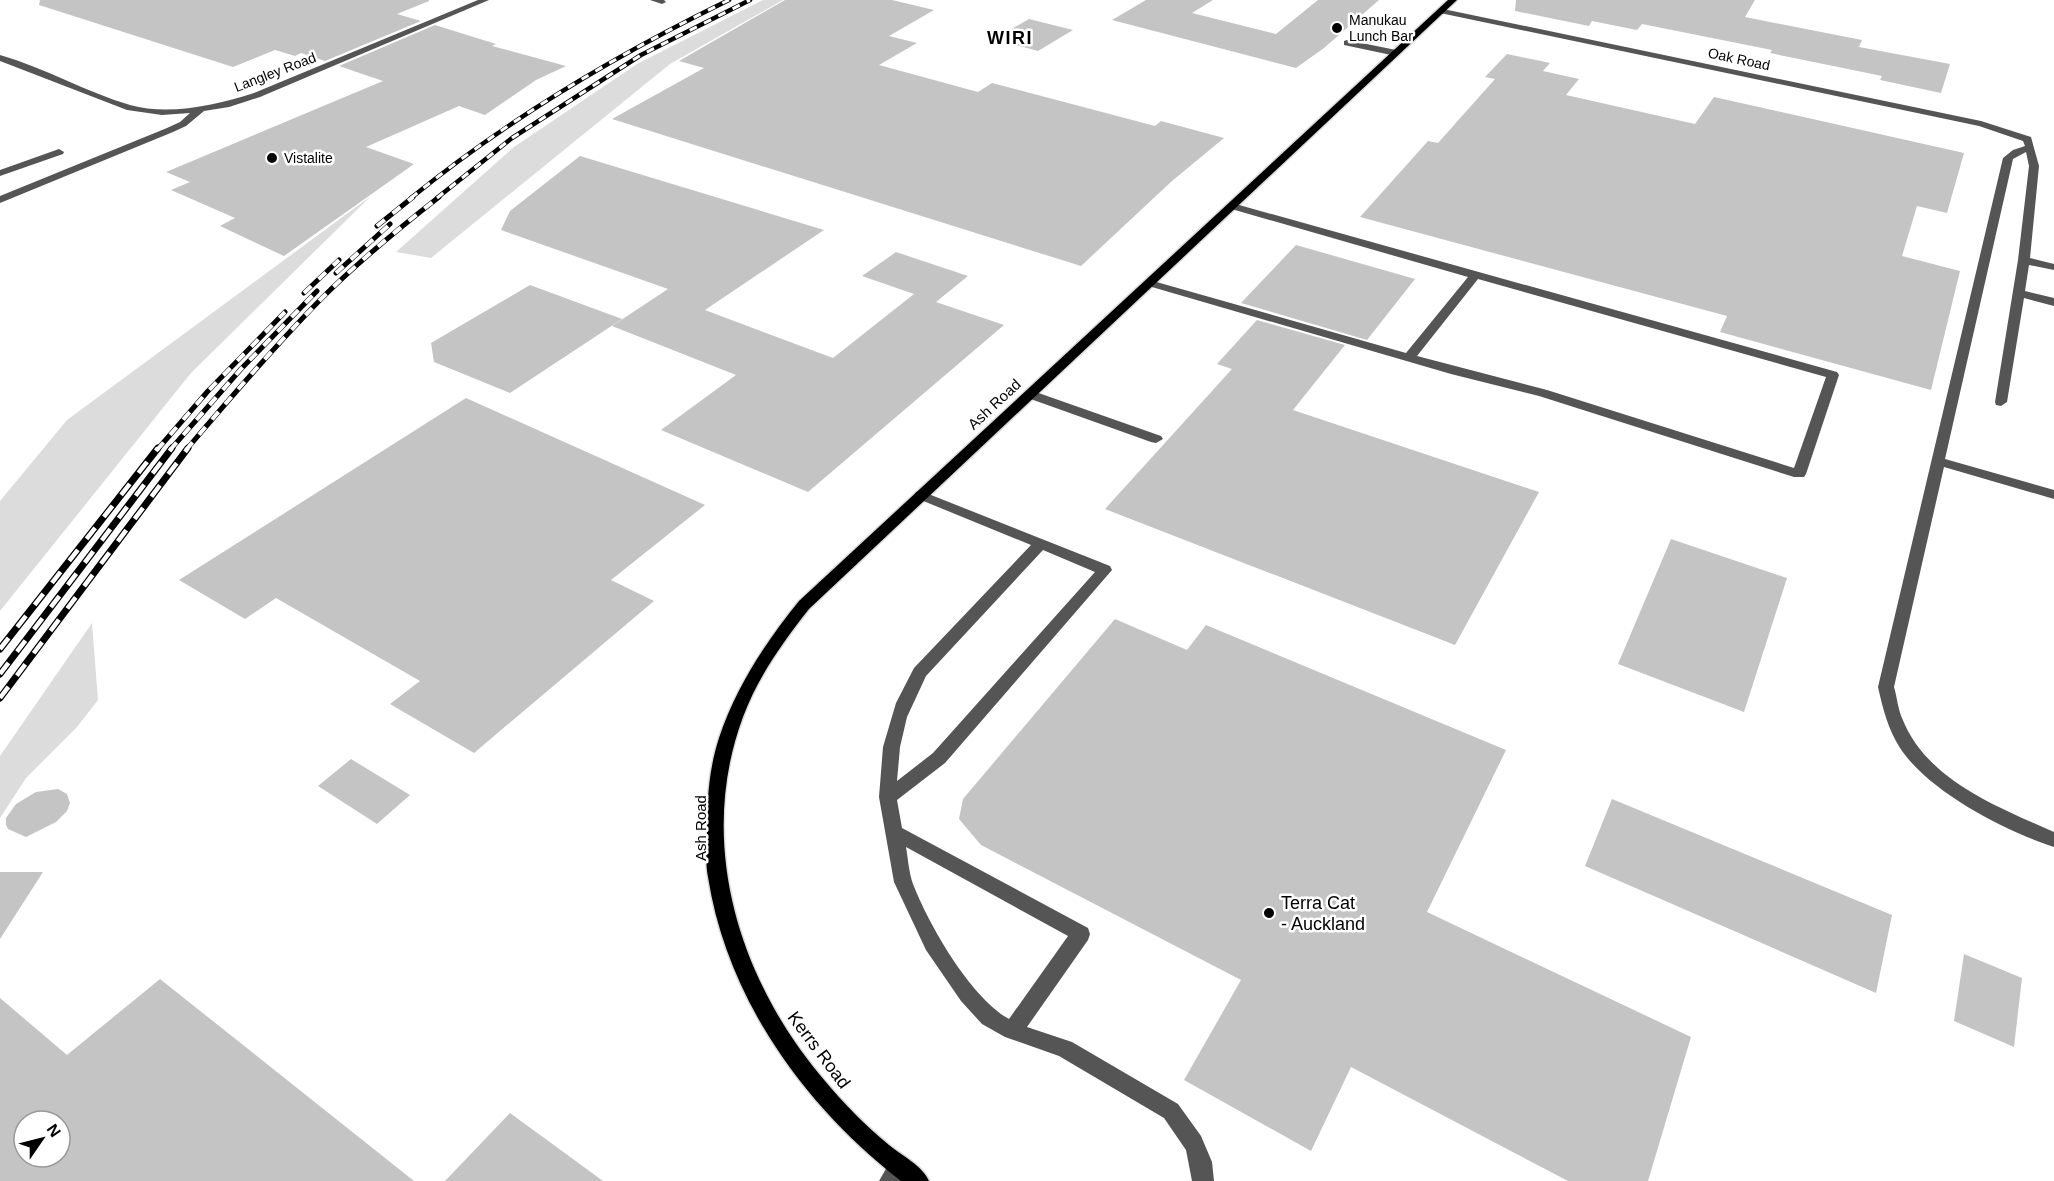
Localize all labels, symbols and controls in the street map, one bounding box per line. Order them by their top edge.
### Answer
place label: Manukau Lunch Bar [1349,12,1413,44]
marker: Manukau Lunch Bar [1330,21,1344,35]
district label: WIRI [987,28,1033,48]
street label: Oak Road [1707,45,1771,73]
street label: Langley Road [232,49,318,95]
place label: Vistalite [284,150,333,166]
marker: Vistalite [265,151,279,165]
street label: Ash Road [964,375,1024,433]
street label: Ash Road [692,795,709,861]
place label: Terra Cat - Auckland [1281,893,1365,934]
marker: Terra Cat - Auckland [1262,906,1276,920]
street label: Kerrs Road [784,1008,854,1092]
north arrow [12,1109,72,1169]
text: N [44,1121,64,1140]

